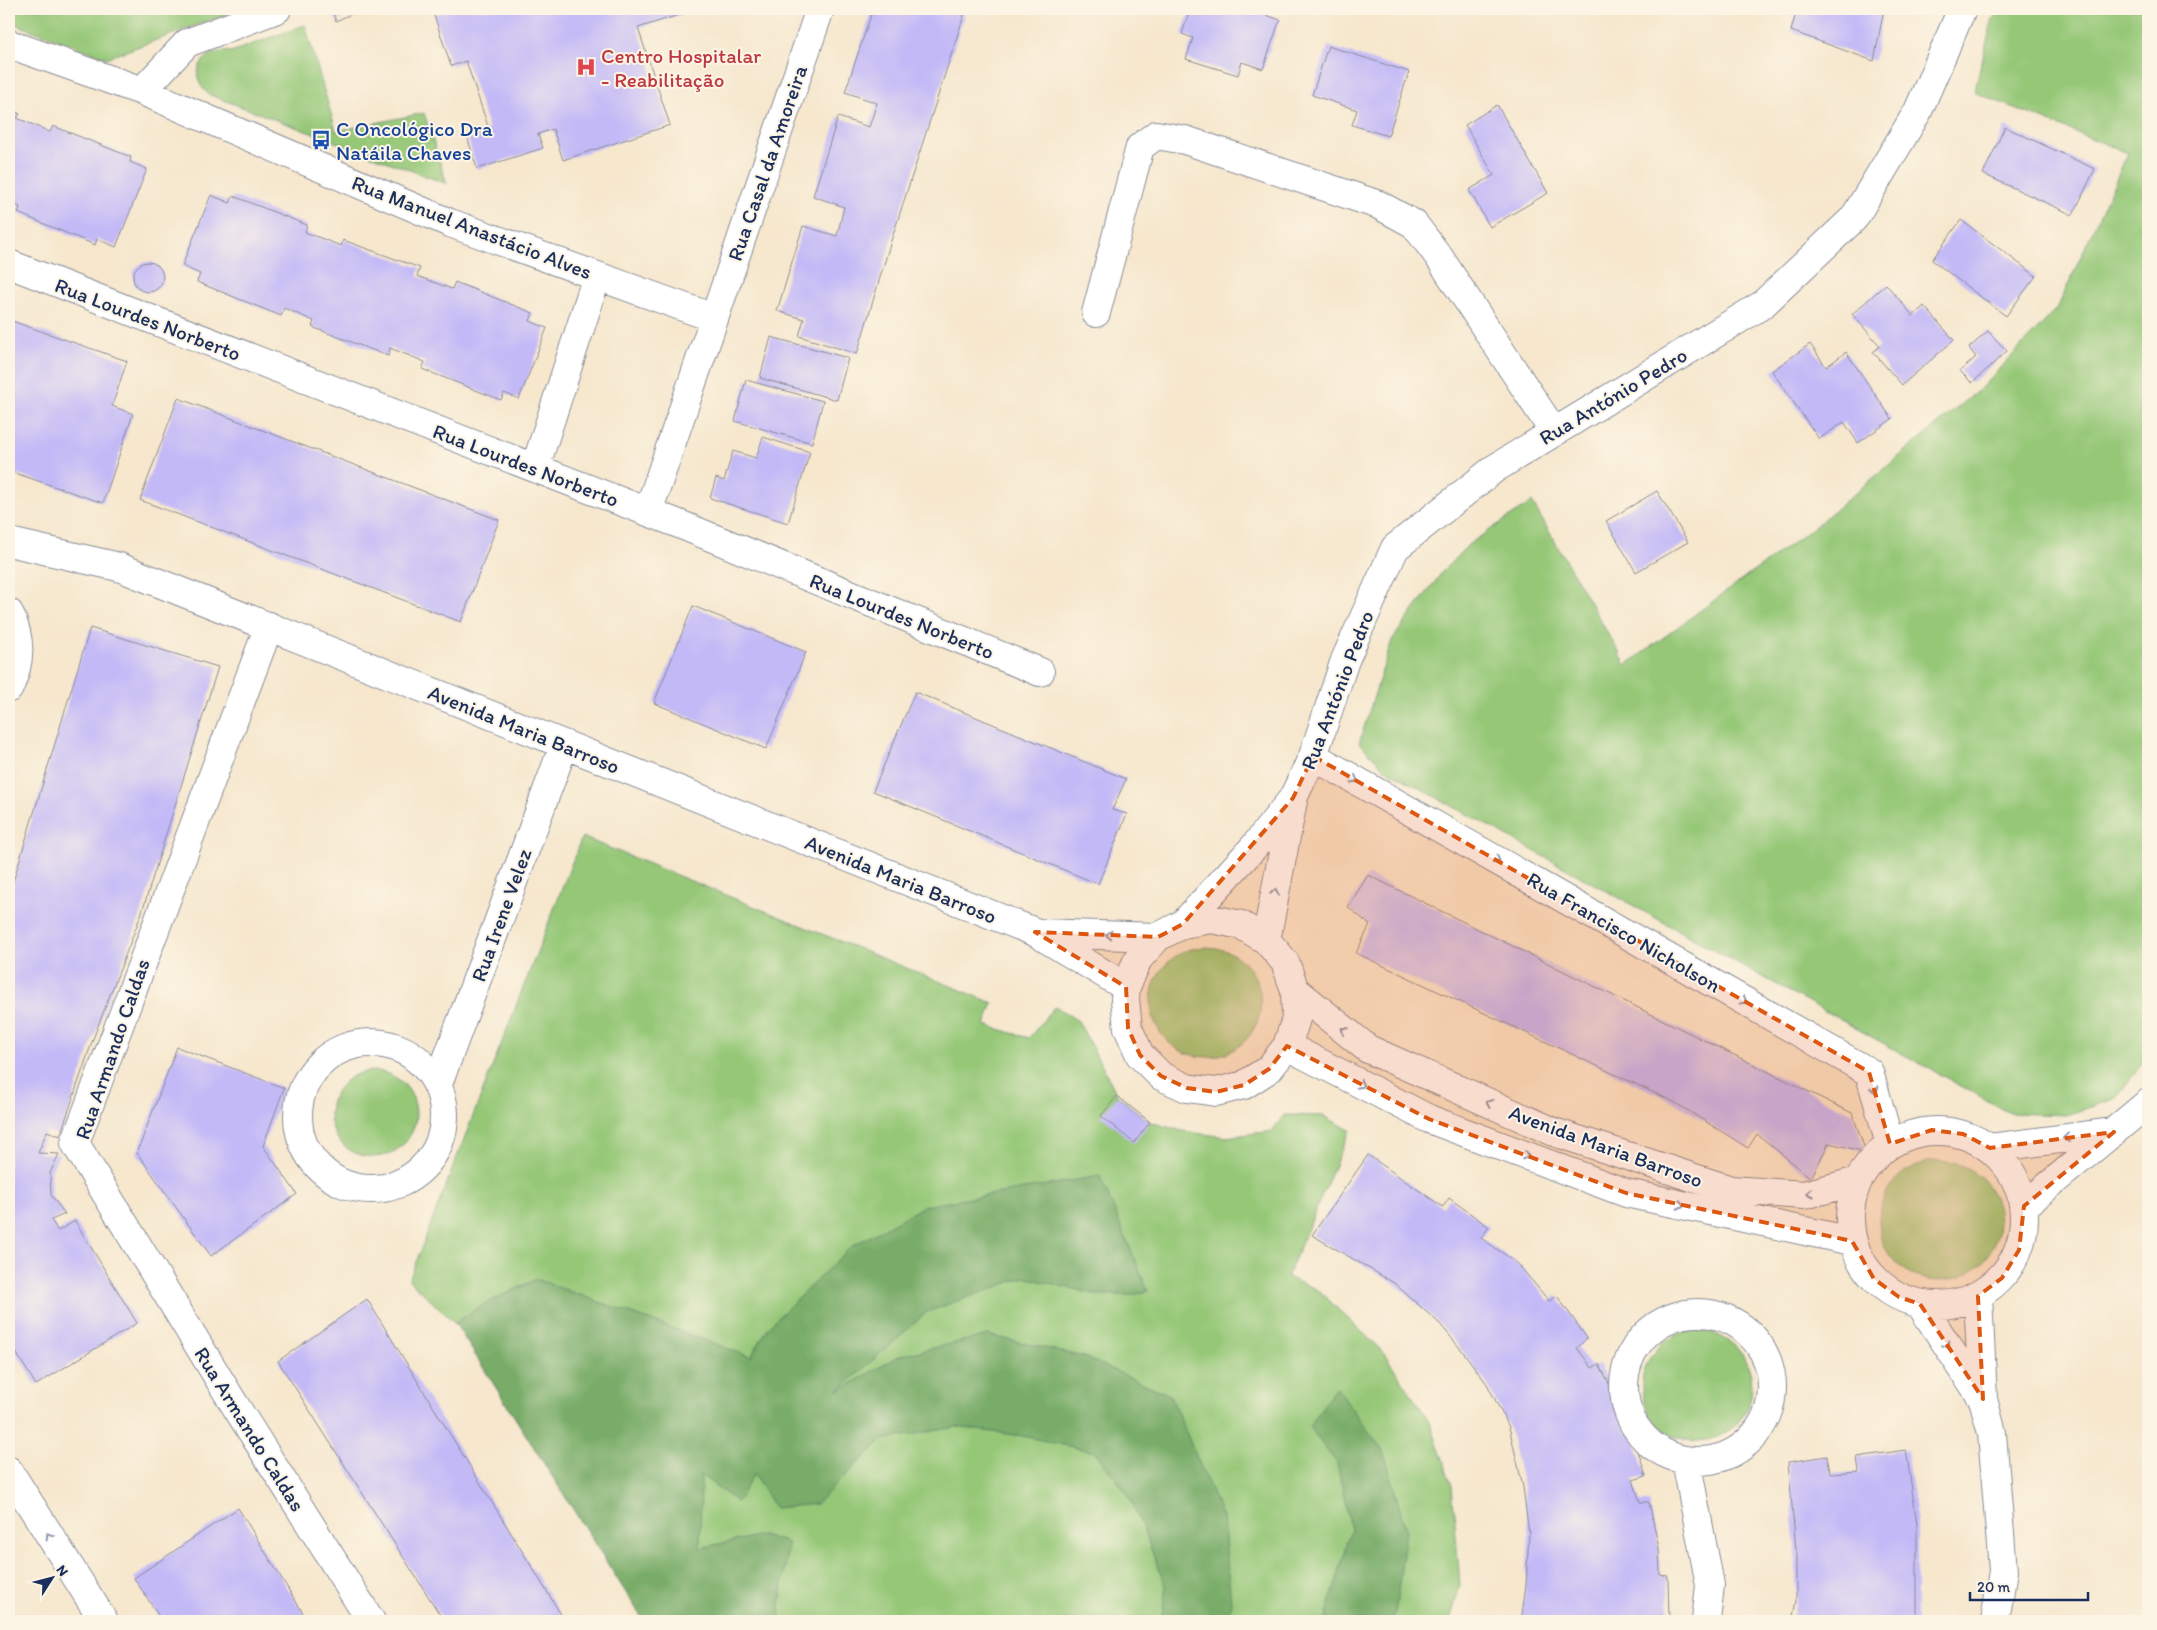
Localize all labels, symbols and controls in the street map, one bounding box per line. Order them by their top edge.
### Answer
place label: Centro Hospitalar - Reabilitação [601,43,761,92]
hospital icon: Centro Hospitalar - Reabilitação [575,56,597,78]
street label: Rua Casal da Amoreira [722,62,812,264]
place label: C Oncológico Dra Natáila Chaves [336,116,493,165]
bus stop icon: C Oncológico Dra Natáila Chaves [310,129,332,151]
street label: Rua Manuel Anastácio Alves [348,170,596,284]
street label: Rua Lourdes Norberto [52,272,244,366]
street label: Rua António Pedro [1534,342,1692,450]
street label: Rua Lourdes Norberto [430,418,622,512]
street label: Rua Lourdes Norberto [806,568,998,664]
street label: Rua António Pedro [1295,607,1379,773]
street label: Avenida Maria Barroso [425,679,623,779]
one-way arrow [1350,773,1359,783]
street label: Avenida Maria Barroso [802,829,1000,929]
street label: Rua Irene Velez [465,845,537,985]
one-way arrow [1491,854,1500,864]
street label: Rua Francisco Nicholson [1523,866,1725,998]
one-way arrow [1270,888,1280,896]
one-way arrow [1105,930,1113,941]
street label: Rua Armando Caldas [69,955,155,1143]
one-way arrow [1739,994,1748,1004]
one-way arrow [1341,1026,1350,1035]
one-way arrow [1356,1079,1365,1089]
one-way arrow [1869,1085,1879,1093]
one-way arrow [1485,1098,1494,1109]
street label: Avenida Maria Barroso [1506,1099,1706,1193]
one-way arrow [2062,1132,2070,1143]
one-way arrow [1522,1150,1530,1160]
one-way arrow [1806,1187,1815,1197]
one-way arrow [1676,1199,1685,1210]
one-way arrow [1941,1339,1950,1349]
street label: Rua Armando Caldas [189,1342,311,1516]
one-way arrow [46,1532,56,1541]
north arrow [28,1552,78,1602]
text: N [52,1562,72,1579]
scale bar [1970,1570,2087,1602]
text: 20 m [1977,1578,2011,1596]

